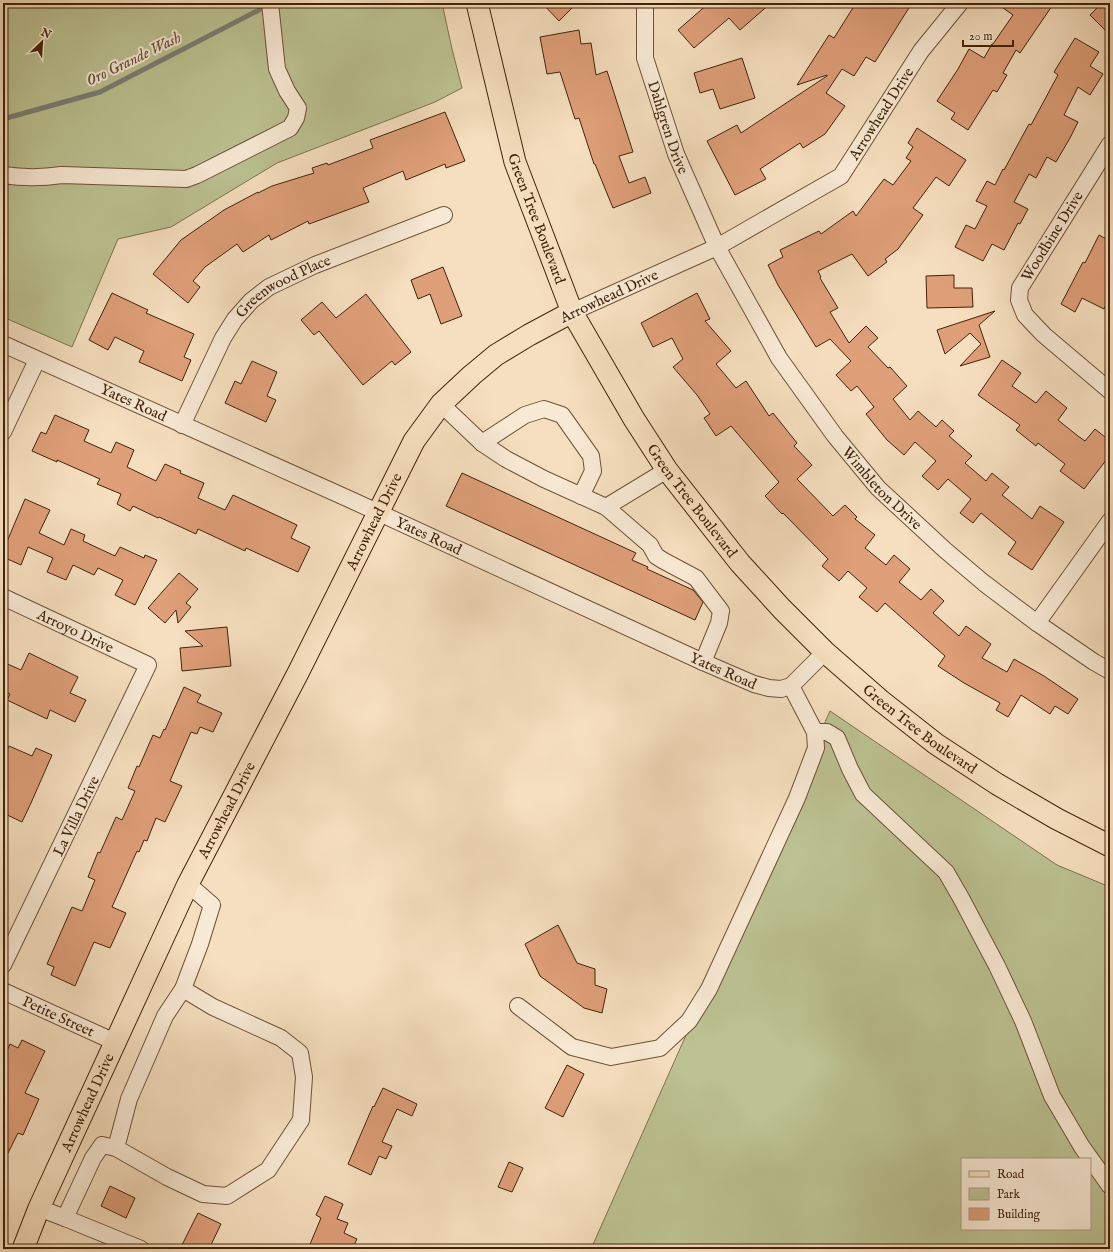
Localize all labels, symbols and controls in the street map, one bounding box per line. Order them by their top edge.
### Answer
north arrow [22,22,62,62]
scale bar [963,22,1013,48]
text: N [38,25,54,42]
water label: Oro Grande Wash [83,28,185,91]
text: 20 m [969,29,992,44]
street label: Arrowhead Drive [844,64,918,165]
street label: Dahlgren Drive [643,78,693,177]
street label: Green Tree Boulevard [503,152,570,288]
street label: Woodbine Drive [1017,188,1088,285]
street label: Greenwood Place [232,251,334,322]
street label: Arrowhead Drive [556,265,662,328]
street label: Yates Road [97,380,170,426]
street label: Green Tree Boulevard [643,440,742,562]
street label: Wimbleton Drive [838,443,926,534]
street label: Arrowhead Drive [341,470,407,574]
street label: Yates Road [392,513,466,560]
street label: Arroyo Drive [33,605,117,658]
street label: Yates Road [687,648,760,694]
street label: Green Tree Boulevard [859,680,981,779]
street label: Arrowhead Drive [193,759,260,863]
street label: La Villa Drive [49,773,104,860]
street label: Petite Street [19,992,97,1041]
street label: Arrowhead Drive [57,1050,119,1156]
legend [961,1158,1091,1230]
text: Road [997,1167,1025,1182]
text: Park [997,1187,1020,1202]
text: Building [997,1207,1041,1222]

